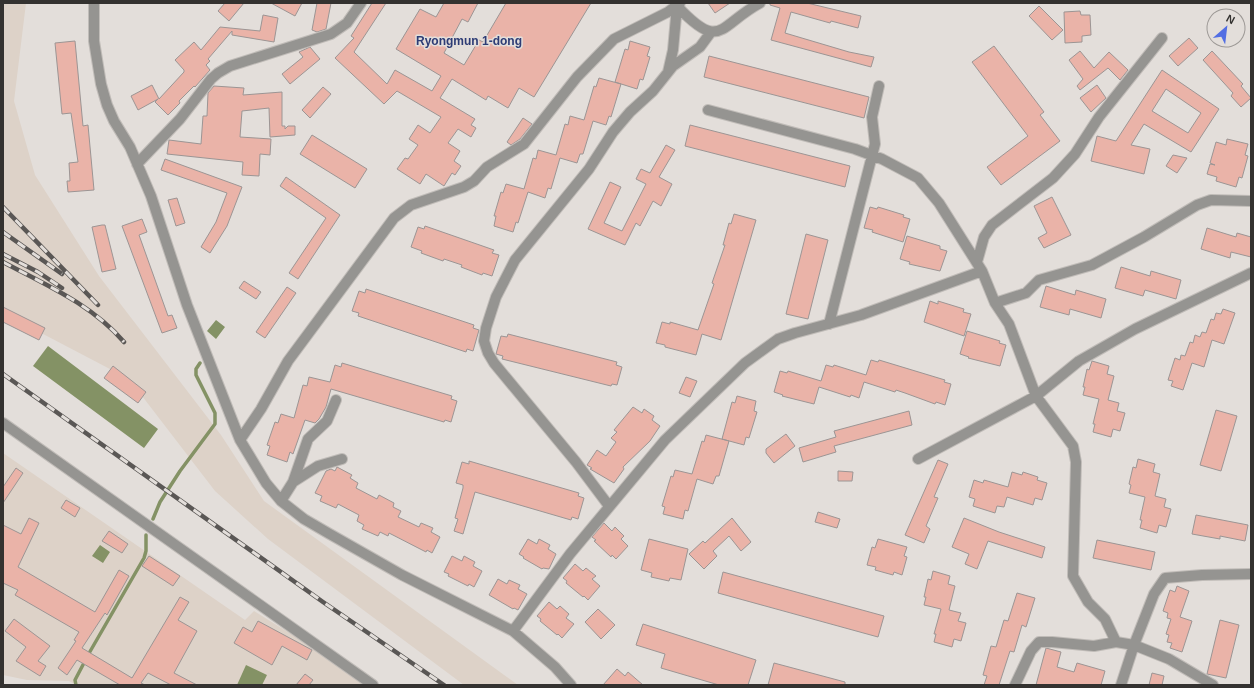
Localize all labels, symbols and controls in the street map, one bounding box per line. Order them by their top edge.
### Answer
north arrow [1206,8,1246,48]
text: N [1224,12,1237,26]
district label: Ryongmun 1-dong [416,34,522,48]

